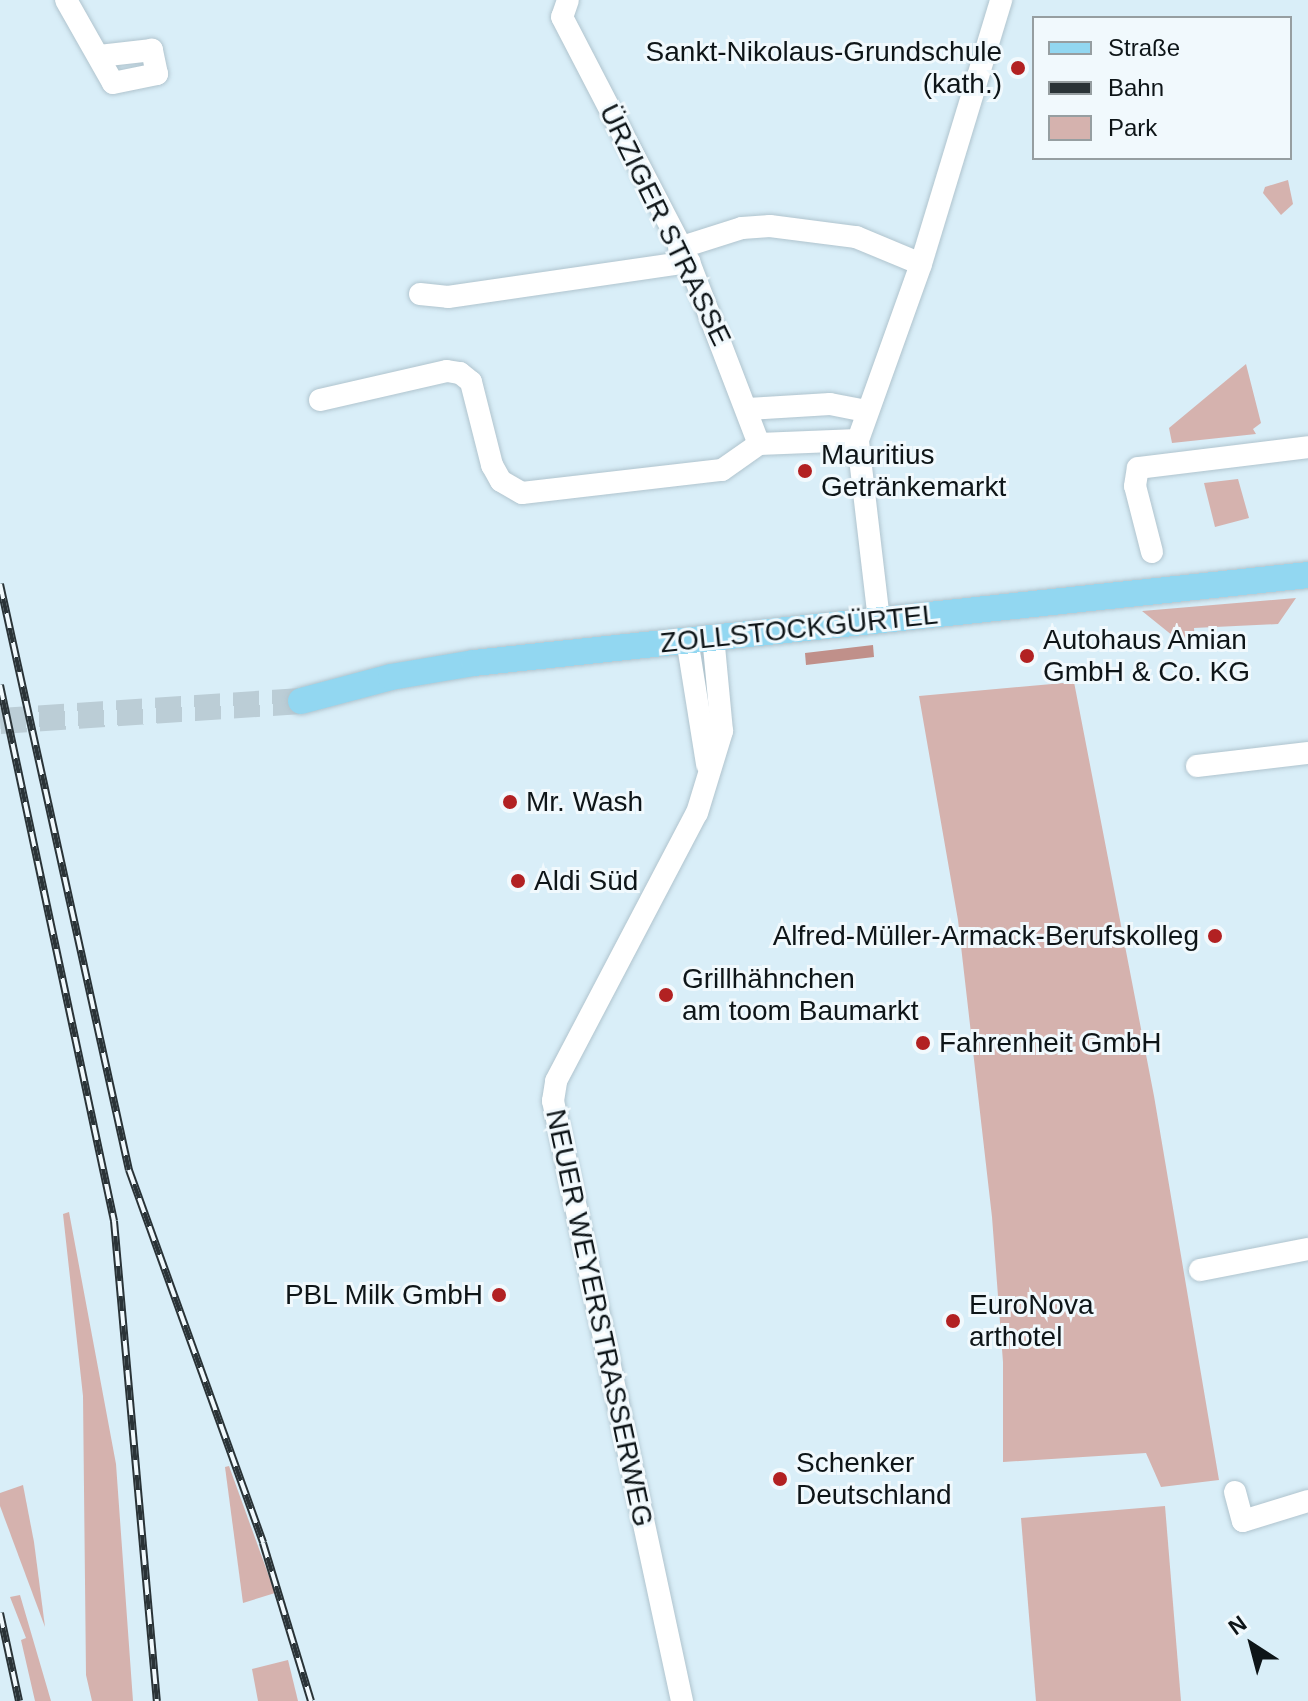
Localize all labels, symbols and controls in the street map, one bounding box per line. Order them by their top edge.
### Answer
legend [1032,16,1292,160]
text: Straße [1108,34,1180,61]
place label: Sankt-Nikolaus-Grundschule (kath.) [646,35,1002,101]
marker: Sankt-Nikolaus-Grundschule (kath.) [1009,59,1027,77]
text: Bahn [1108,74,1164,101]
street label: ÜRZIGER STRASSE [592,99,738,351]
text: Park [1108,114,1157,141]
place label: Mauritius Getränkemarkt [821,438,1006,504]
marker: Mauritius Getränkemarkt [796,462,814,480]
street label: ZOLLSTOCKGÜRTEL [658,598,940,660]
place label: Autohaus Amian GmbH & Co. KG [1043,623,1250,689]
marker: Autohaus Amian GmbH & Co. KG [1018,647,1036,665]
place label: Mr. Wash [526,785,643,819]
marker: Mr. Wash [501,793,519,811]
place label: Aldi Süd [534,864,638,898]
marker: Aldi Süd [509,872,527,890]
place label: Alfred-Müller-Armack-Berufskolleg [773,919,1199,953]
marker: Alfred-Müller-Armack-Berufskolleg [1206,927,1224,945]
place label: Grillhähnchen am toom Baumarkt [682,962,919,1028]
marker: Grillhähnchen am toom Baumarkt [657,986,675,1004]
place label: Fahrenheit GmbH [939,1026,1162,1060]
marker: Fahrenheit GmbH [914,1034,932,1052]
street label: NEUER WEYERSTRASSERWEG [538,1106,660,1530]
place label: PBL Milk GmbH [284,1278,483,1312]
marker: PBL Milk GmbH [490,1286,508,1304]
place label: EuroNova arthotel [969,1288,1094,1354]
marker: EuroNova arthotel [944,1312,962,1330]
place label: Schenker Deutschland [796,1446,952,1512]
marker: Schenker Deutschland [771,1470,789,1488]
north arrow [1212,1605,1292,1685]
text: N [1224,1610,1251,1640]

